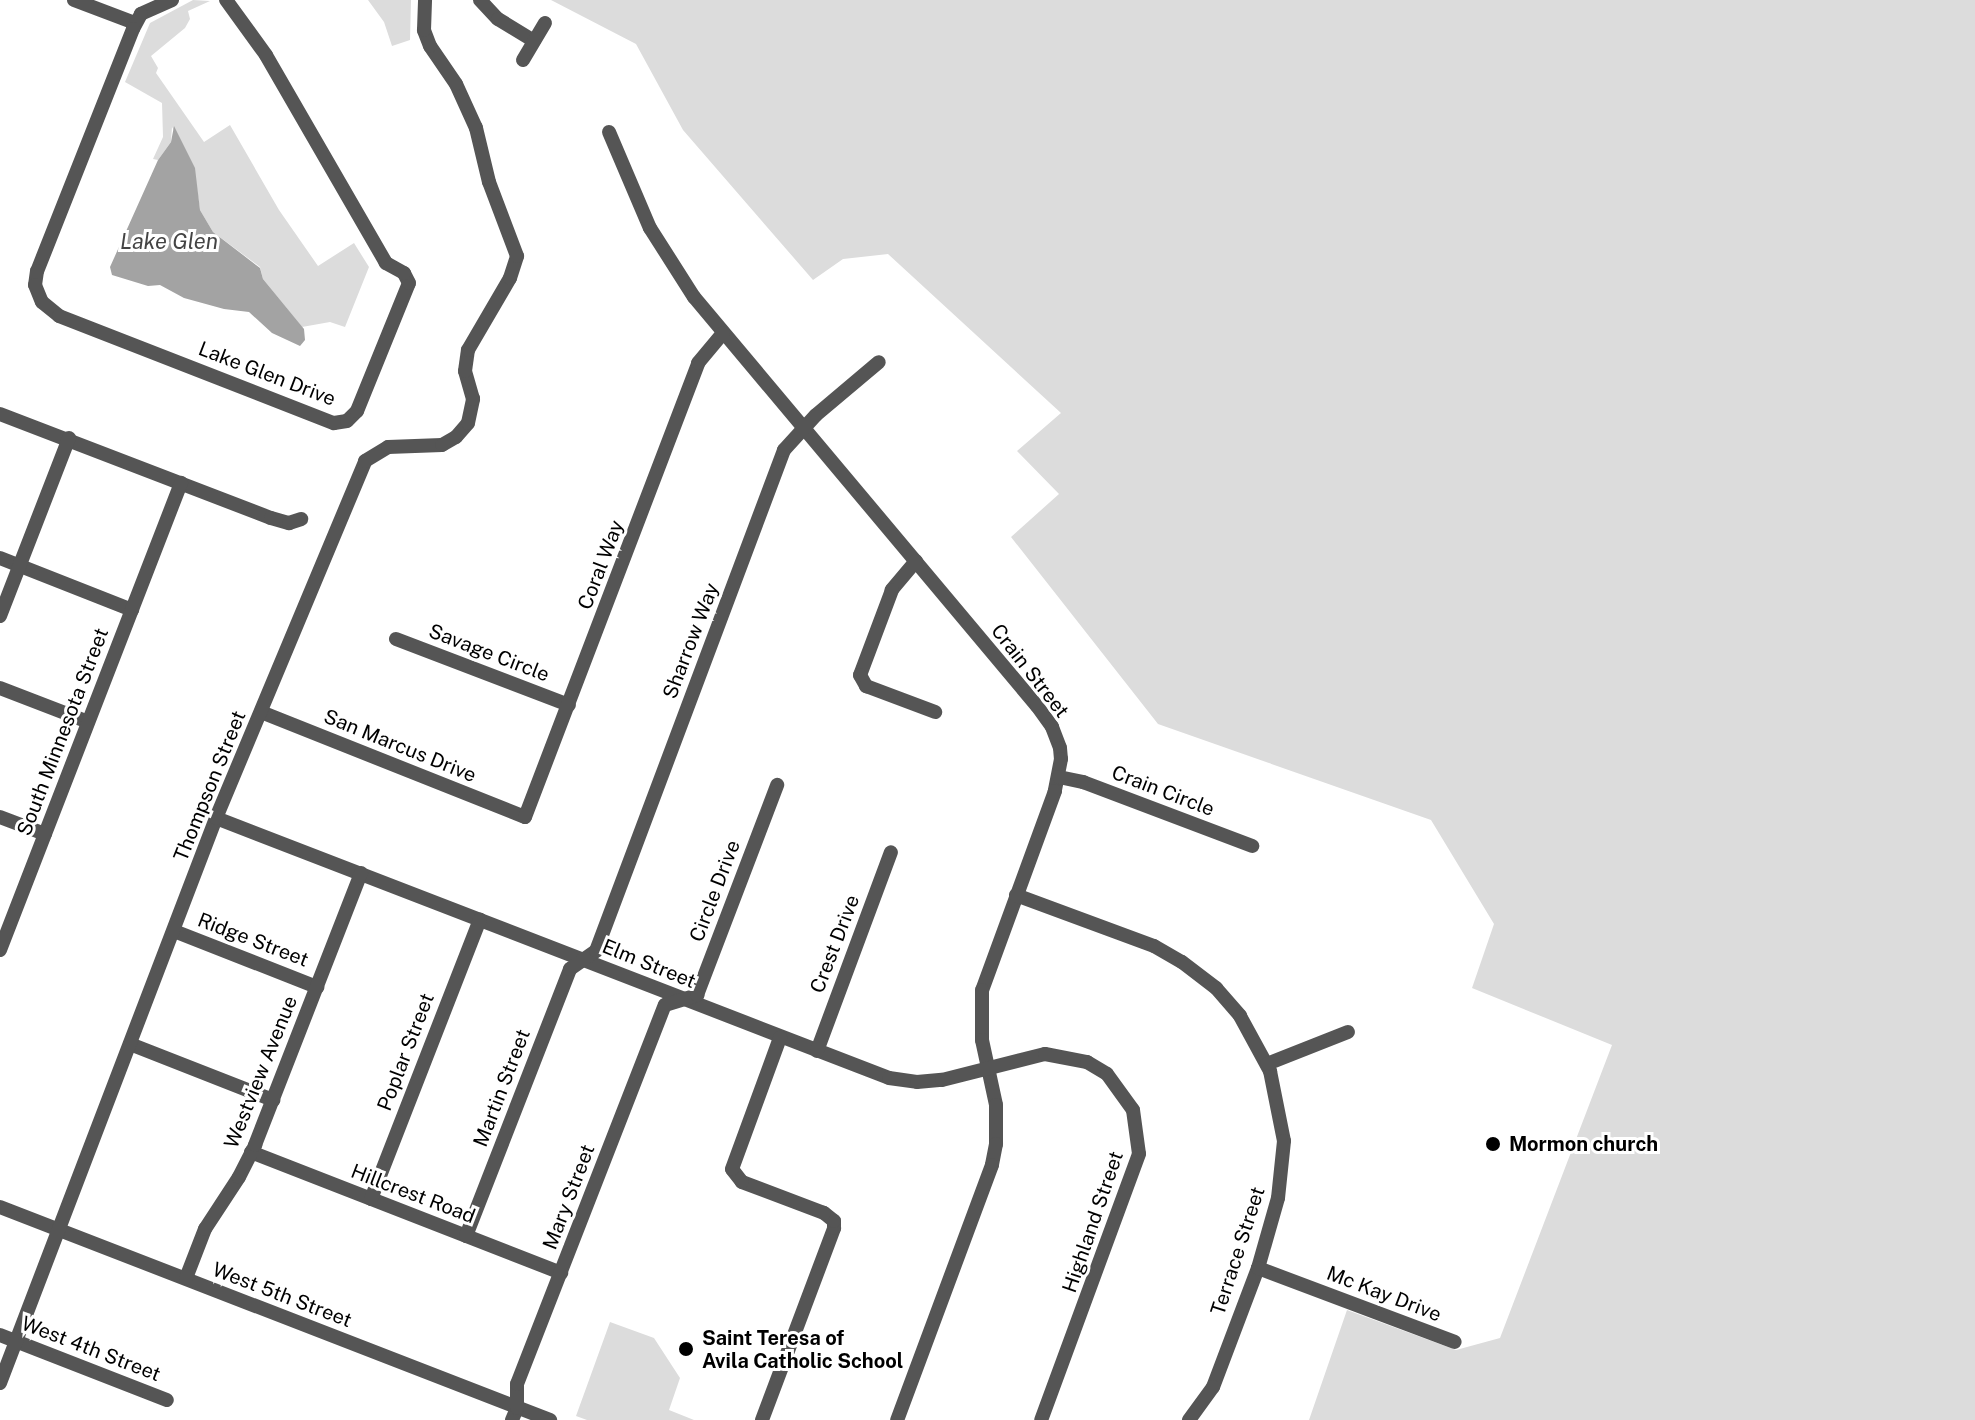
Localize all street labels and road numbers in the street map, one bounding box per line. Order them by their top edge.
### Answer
street label: Lake Glen Drive [195,337,339,411]
street label: Coral Way [573,517,629,613]
street label: Sharrow Way [658,579,724,703]
street label: Savage Circle [425,619,553,687]
street label: Crain Street [986,619,1074,723]
street label: South Minnesota Street [12,625,114,839]
street label: San Marcus Drive [320,704,480,788]
street label: Thompson Street [169,707,251,865]
street label: Crain Circle [1108,760,1218,822]
street label: Circle Drive [685,837,745,945]
street label: Crest Drive [805,892,865,996]
street label: Ridge Street [194,908,312,972]
street label: Elm Street [599,934,699,994]
street label: Poplar Street [373,990,439,1114]
street label: Westview Avenue [219,992,303,1152]
street label: Martin Street [469,1026,535,1150]
street label: Mary Street [538,1141,600,1253]
street label: Highland Street [1058,1148,1128,1296]
street label: Hillcrest Road [347,1159,479,1229]
street label: Terrace Street [1206,1184,1270,1318]
street label: West 5th Street [209,1257,355,1333]
street label: Mc Kay Drive [1323,1261,1445,1327]
street label: West 4th Street [18,1311,164,1387]

